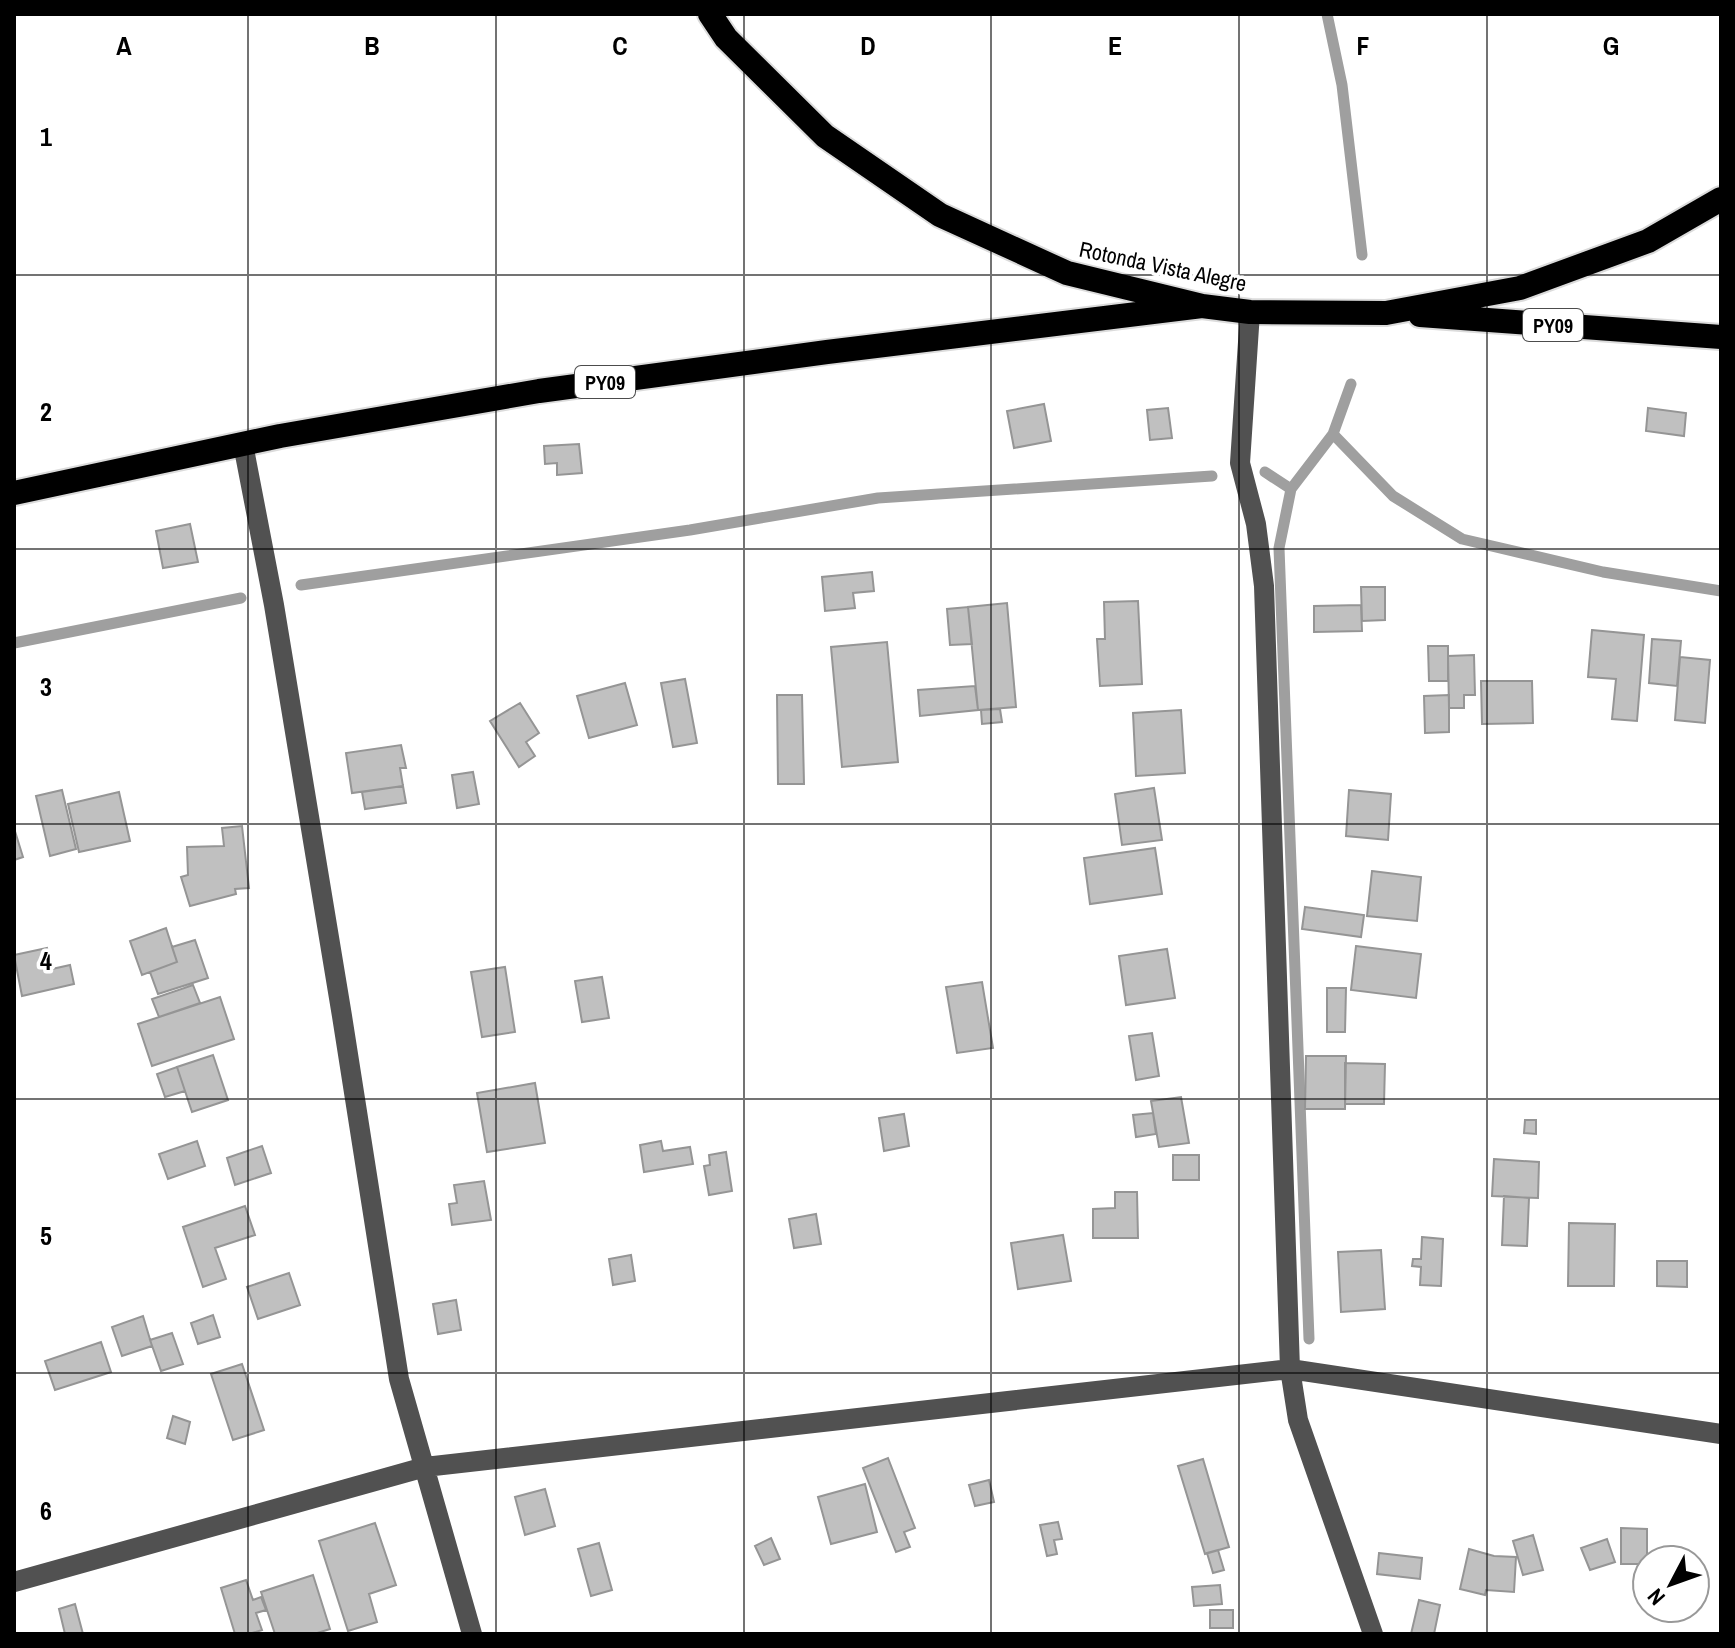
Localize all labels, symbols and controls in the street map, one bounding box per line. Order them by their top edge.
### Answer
text: A [116,28,132,63]
text: B [364,28,380,63]
text: C [612,28,628,63]
text: D [860,28,876,63]
text: E [1108,28,1122,63]
text: F [1356,28,1370,63]
text: G [1603,28,1619,63]
text: 1 [40,119,52,154]
street label: Rotonda Vista Alegre [1077,234,1249,298]
road number: PY09 [1523,309,1583,341]
road number: PY09 [575,366,635,398]
text: 2 [40,394,52,429]
text: 3 [40,669,52,704]
text: 4 [40,943,52,978]
text: 5 [40,1218,52,1253]
text: 6 [40,1493,52,1528]
north arrow [1631,1544,1711,1624]
text: N [1640,1582,1672,1612]

